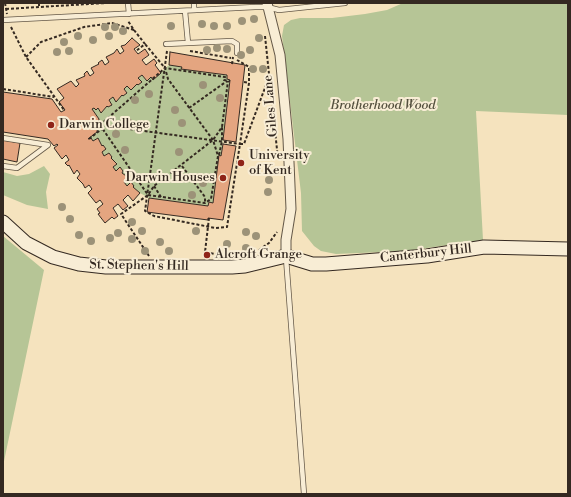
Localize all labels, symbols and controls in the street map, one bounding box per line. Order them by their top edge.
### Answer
street label: Giles Lane [261,74,281,138]
park label: Brotherhood Wood [330,98,436,114]
place label: Darwin College [59,117,149,133]
marker: Darwin College [46,120,56,130]
place label: University of Kent [249,148,310,179]
marker: University of Kent [236,158,246,168]
place label: Darwin Houses [125,170,215,186]
marker: Darwin Houses [218,173,228,183]
street label: Canterbury Hill [379,241,473,267]
place label: Alcroft Grange [215,247,302,263]
marker: Alcroft Grange [202,250,212,260]
street label: St. Stephen's Hill [89,257,189,275]

